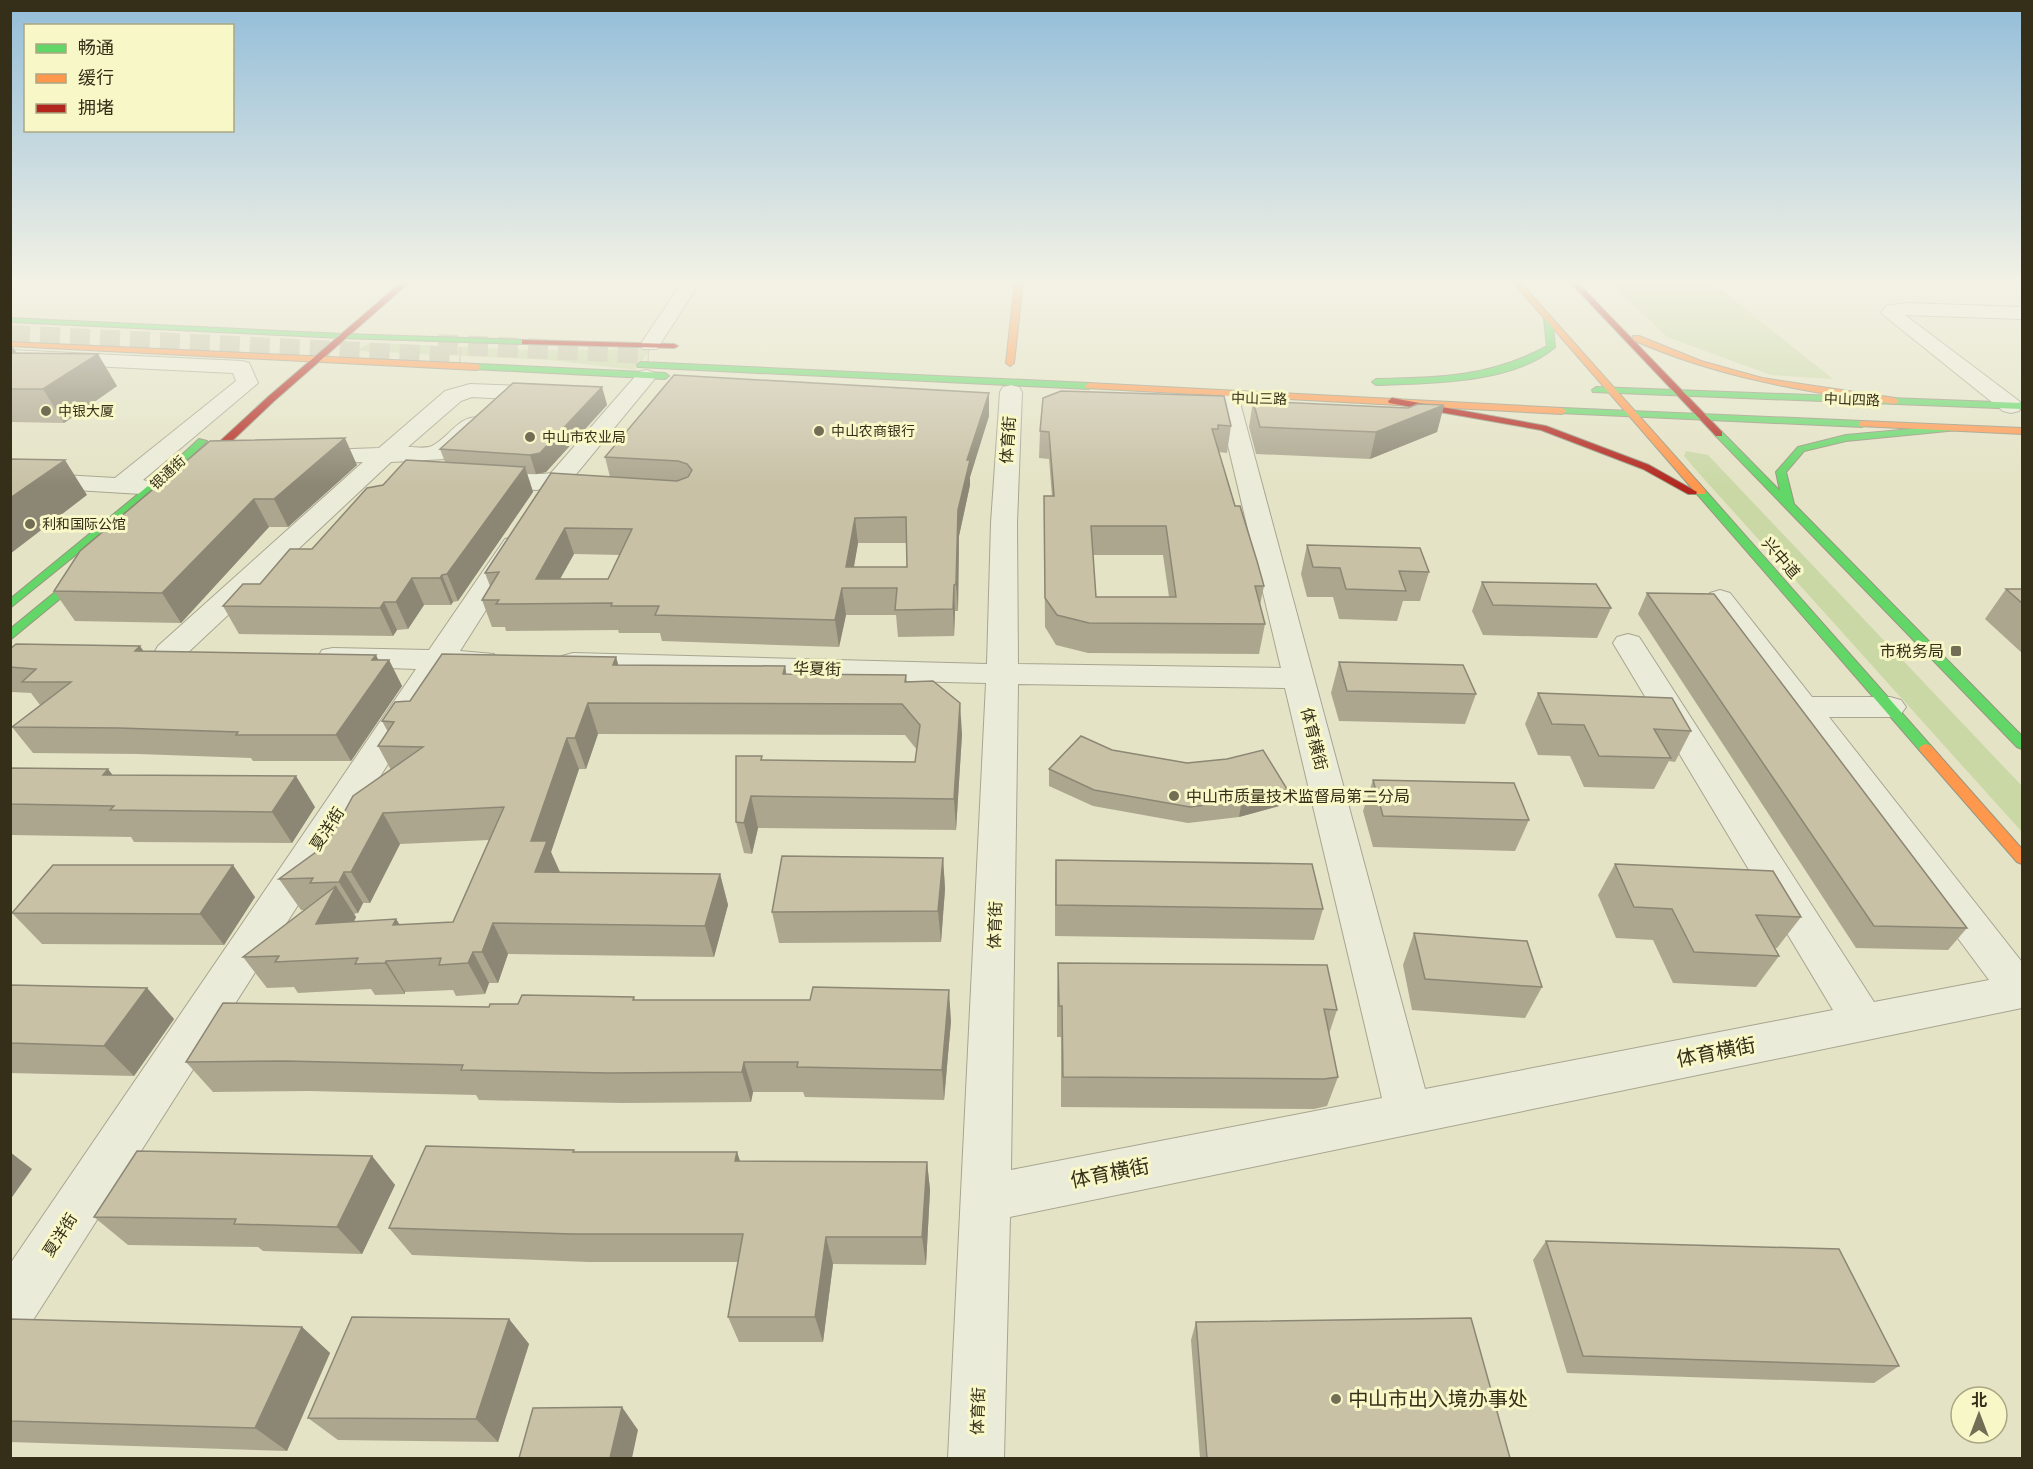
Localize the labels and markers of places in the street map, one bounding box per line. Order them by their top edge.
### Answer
place label: 中银大厦 [58,403,114,420]
marker: 中银大厦 [39,404,53,418]
place label: 中山农商银行 [831,423,915,440]
marker: 中山农商银行 [812,424,826,438]
place label: 中山市农业局 [542,429,626,446]
marker: 中山市农业局 [523,430,537,444]
place label: 利和国际公馆 [42,516,126,533]
marker: 利和国际公馆 [23,517,37,531]
place label: 市税务局 [1880,642,1944,661]
marker: 市税务局 [1949,644,1963,658]
place label: 中山市质量技术监督局第二分局 [1186,787,1410,806]
marker: 中山市质量技术监督局第二分局 [1167,789,1181,803]
place label: 中山市出入境办事处 [1348,1387,1528,1411]
marker: 中山市出入境办事处 [1329,1392,1343,1406]

